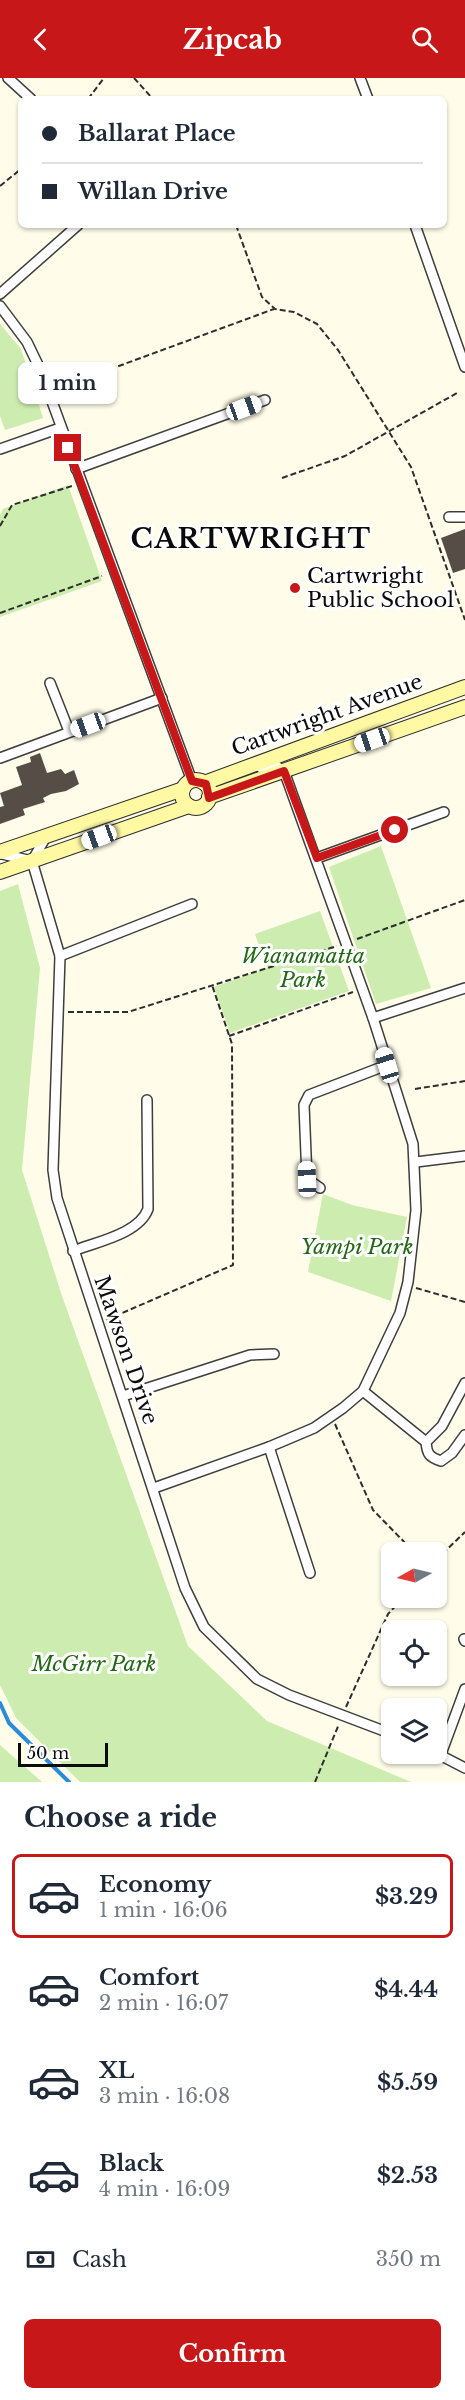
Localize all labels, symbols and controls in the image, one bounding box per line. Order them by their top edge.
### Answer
icon: back [24,23,57,56]
text: Zipcab [183,23,282,56]
icon: search [408,23,441,56]
text: Ballarat Place [78,120,236,147]
text: Willan Drive [78,178,228,205]
callout: 1 min [19,361,118,403]
text: 1 min [39,371,96,395]
car [224,393,264,423]
route end [54,434,81,461]
district label: CARTWRIGHT [130,522,372,555]
place label: Cartwright Public School [307,563,454,613]
marker: Cartwright Public School [288,581,302,595]
street label: Cartwright Avenue [228,668,426,762]
car [68,710,108,740]
car [352,726,392,754]
route start [381,816,408,843]
car [79,822,119,852]
park label: Wianamatta Park [241,943,365,993]
car [373,1045,401,1085]
car [297,1161,317,1197]
park label: Yampi Park [301,1234,413,1260]
street label: Mawson Drive [88,1272,164,1428]
north arrow [381,1542,447,1608]
map controls [381,1542,447,1764]
button: locate [381,1620,447,1686]
park label: McGirr Park [31,1651,156,1677]
button: layers [381,1698,447,1764]
scale bar [18,1740,108,1768]
text: 50 m [27,1743,69,1763]
text: Choose a ride [24,1801,217,1834]
icon: car [27,1869,81,1923]
text: Economy [99,1871,211,1898]
text: $3.29 [375,1883,438,1910]
text: 1 min · 16:06 [99,1898,228,1922]
icon: car [27,1962,81,2016]
text: Comfort [99,1964,199,1991]
text: $4.44 [374,1976,438,2003]
text: 2 min · 16:07 [99,1991,228,2015]
icon: car [27,2055,81,2109]
text: XL [99,2057,134,2084]
text: $5.59 [377,2069,438,2096]
text: 3 min · 16:08 [99,2084,230,2108]
icon: car [27,2148,81,2202]
text: Black [99,2150,164,2177]
text: $2.53 [377,2162,438,2189]
text: 4 min · 16:09 [99,2177,230,2201]
icon: cash [24,2243,57,2276]
text: Cash [72,2246,127,2273]
text: 350 m [376,2247,441,2271]
button: Confirm [24,2319,441,2388]

